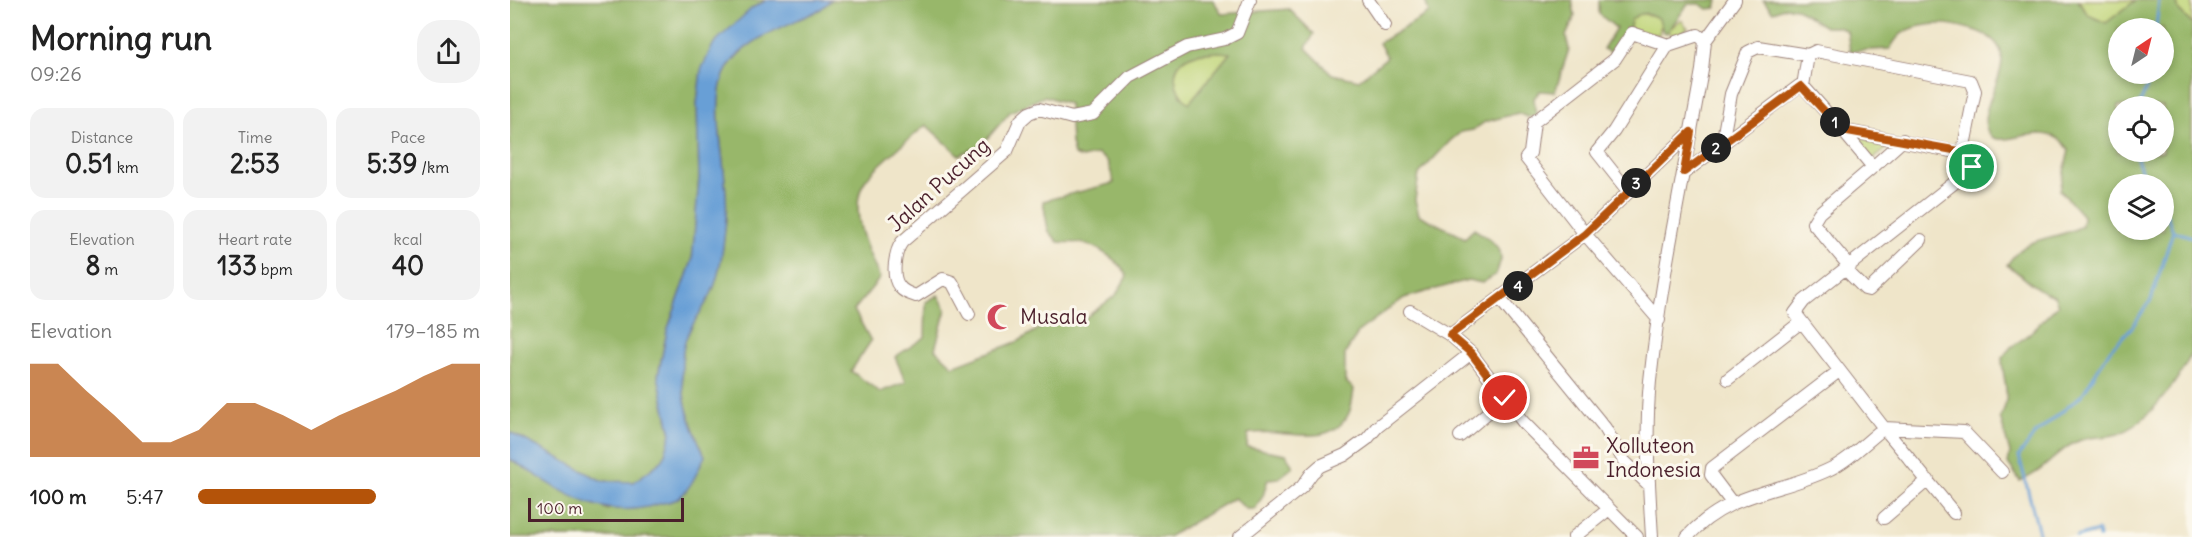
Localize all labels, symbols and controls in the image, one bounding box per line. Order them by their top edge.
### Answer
text: Morning run [30,17,212,59]
north arrow [2108,18,2174,84]
map controls [2108,18,2174,240]
button: share [417,20,480,83]
text: 09:26 [30,61,82,86]
button: locate [2108,96,2174,162]
pin: 1 [1820,107,1850,137]
text: 1 [1832,112,1838,132]
text: Distance [71,127,133,147]
text: Time [238,127,272,147]
text: Pace [391,127,425,147]
street label: Jalan Pucung [882,132,995,238]
pin: 2 [1701,133,1731,163]
text: 2 [1712,138,1720,158]
pin [1946,141,1997,192]
text: 0.51 [65,147,113,180]
text: 2:53 [230,147,280,180]
text: 5:39 [367,147,417,180]
icon: arrive [1955,150,1988,183]
text: km [113,157,139,177]
text: /km [417,157,449,177]
pin: 3 [1621,168,1651,198]
text: 3 [1631,173,1641,193]
button: layers [2108,174,2174,240]
text: Elevation [69,229,135,249]
text: Heart rate [218,229,292,249]
text: kcal [394,229,422,249]
text: 8 [86,249,101,282]
text: 133 [217,249,257,282]
text: 40 [392,249,424,282]
text: m [101,259,118,279]
text: bpm [257,259,293,279]
pin: 4 [1503,271,1533,301]
text: 4 [1513,276,1523,296]
mosque icon: Musala [985,302,1015,332]
place label: Musala [1020,303,1087,330]
text: Elevation [30,318,112,343]
text: 179–185 m [386,318,480,343]
pin [1479,372,1530,423]
icon: check [1488,381,1521,414]
place label: Xolluteon Indonesia [1606,432,1701,483]
office icon: Xolluteon Indonesia [1571,443,1601,473]
text: 100 m [30,484,87,509]
text: 5:47 [126,484,163,509]
scale bar [528,495,684,522]
text: 100 m [537,498,582,518]

